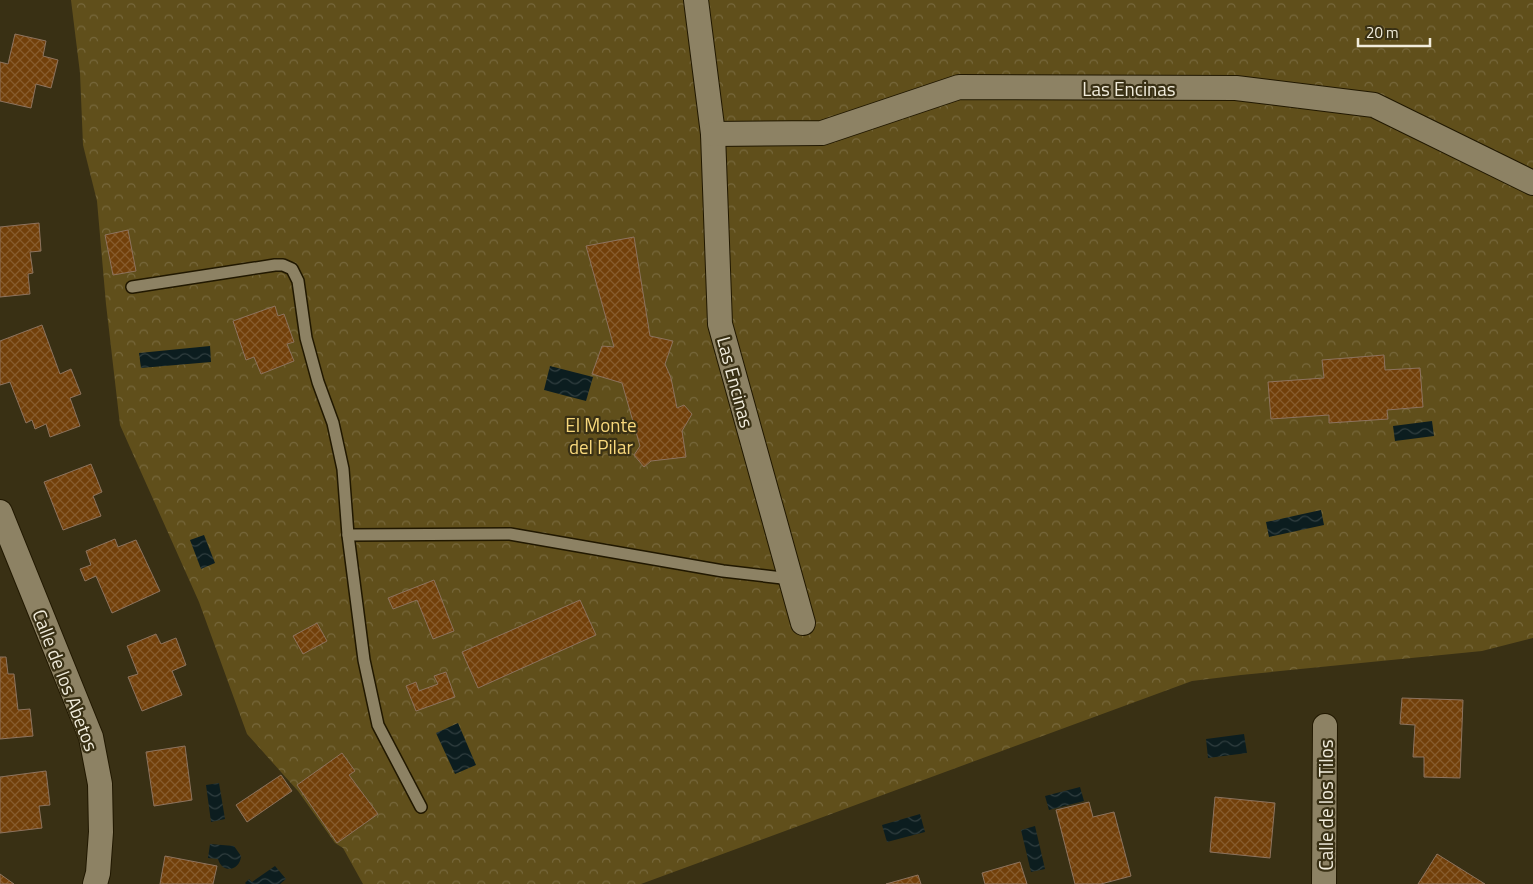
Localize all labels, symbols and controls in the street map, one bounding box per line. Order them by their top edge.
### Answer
scale bar [1358,15,1430,47]
text: 20 m [1366,21,1399,44]
street label: Las Encinas [1082,74,1176,103]
street label: Las Encinas [710,333,762,431]
park label: El Monte del Pilar [565,410,637,461]
street label: Calle de los Abetos [26,605,106,755]
street label: Calle de los Tilos [1311,739,1340,871]

